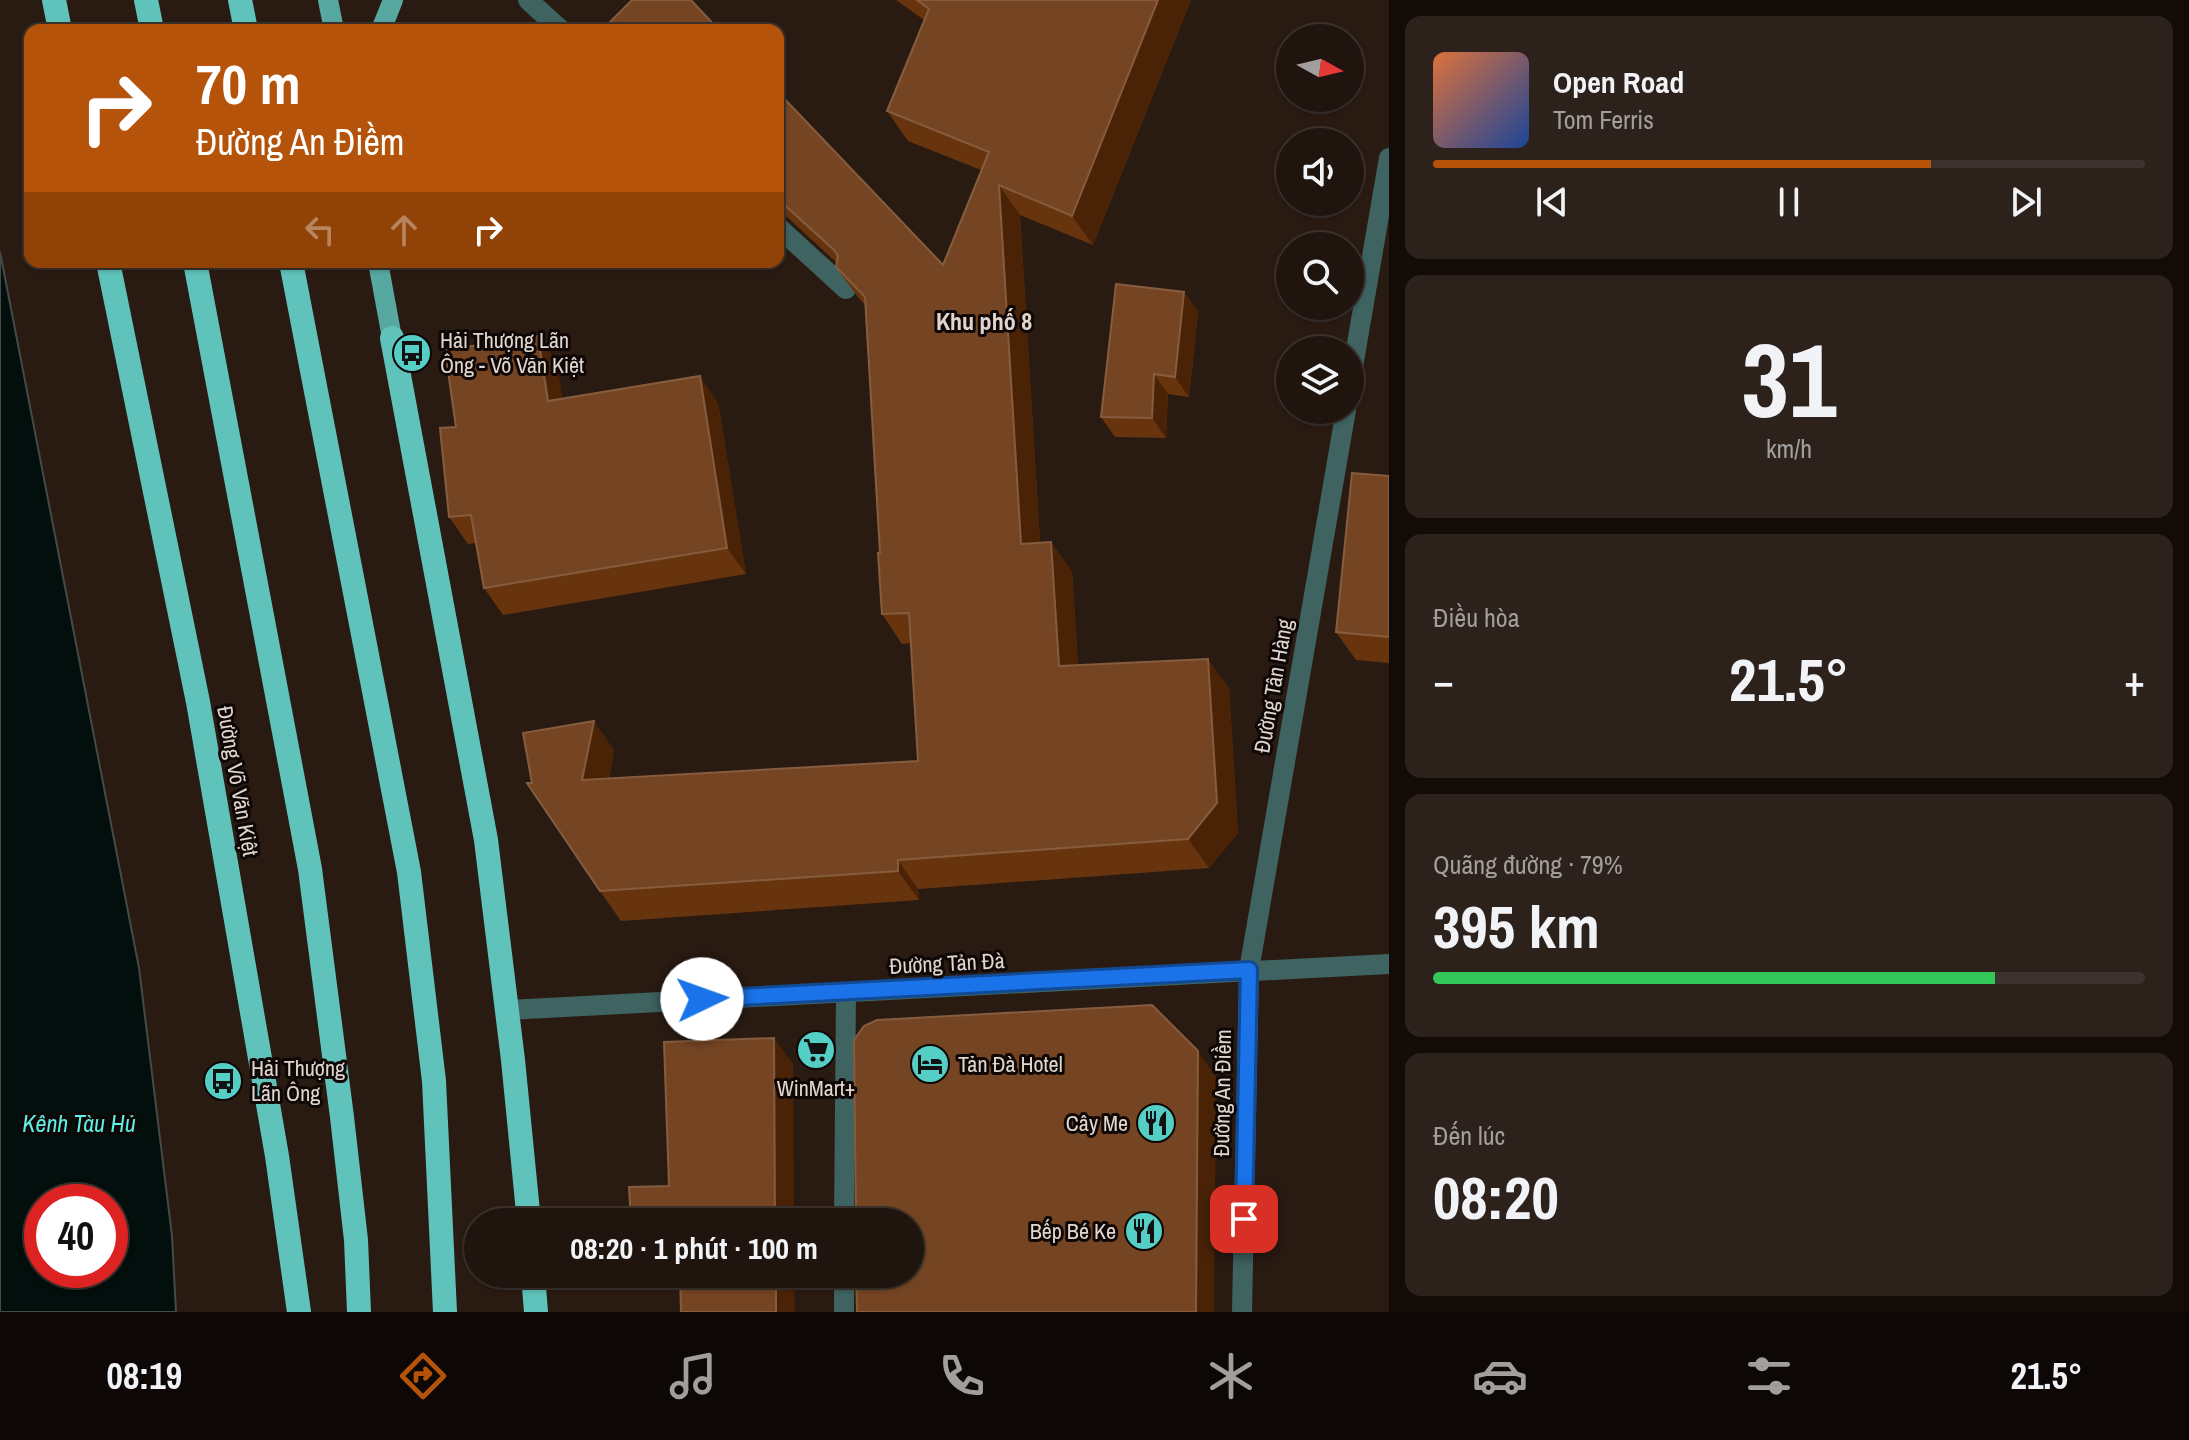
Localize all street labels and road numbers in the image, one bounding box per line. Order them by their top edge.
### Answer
street label: Đường Tân Hàng [1246,617,1300,755]
street label: Đường Võ Văn Kiệt [210,703,266,859]
street label: Đường Tản Đà [889,945,1005,981]
street label: Đường An Điềm [1206,1029,1238,1157]

